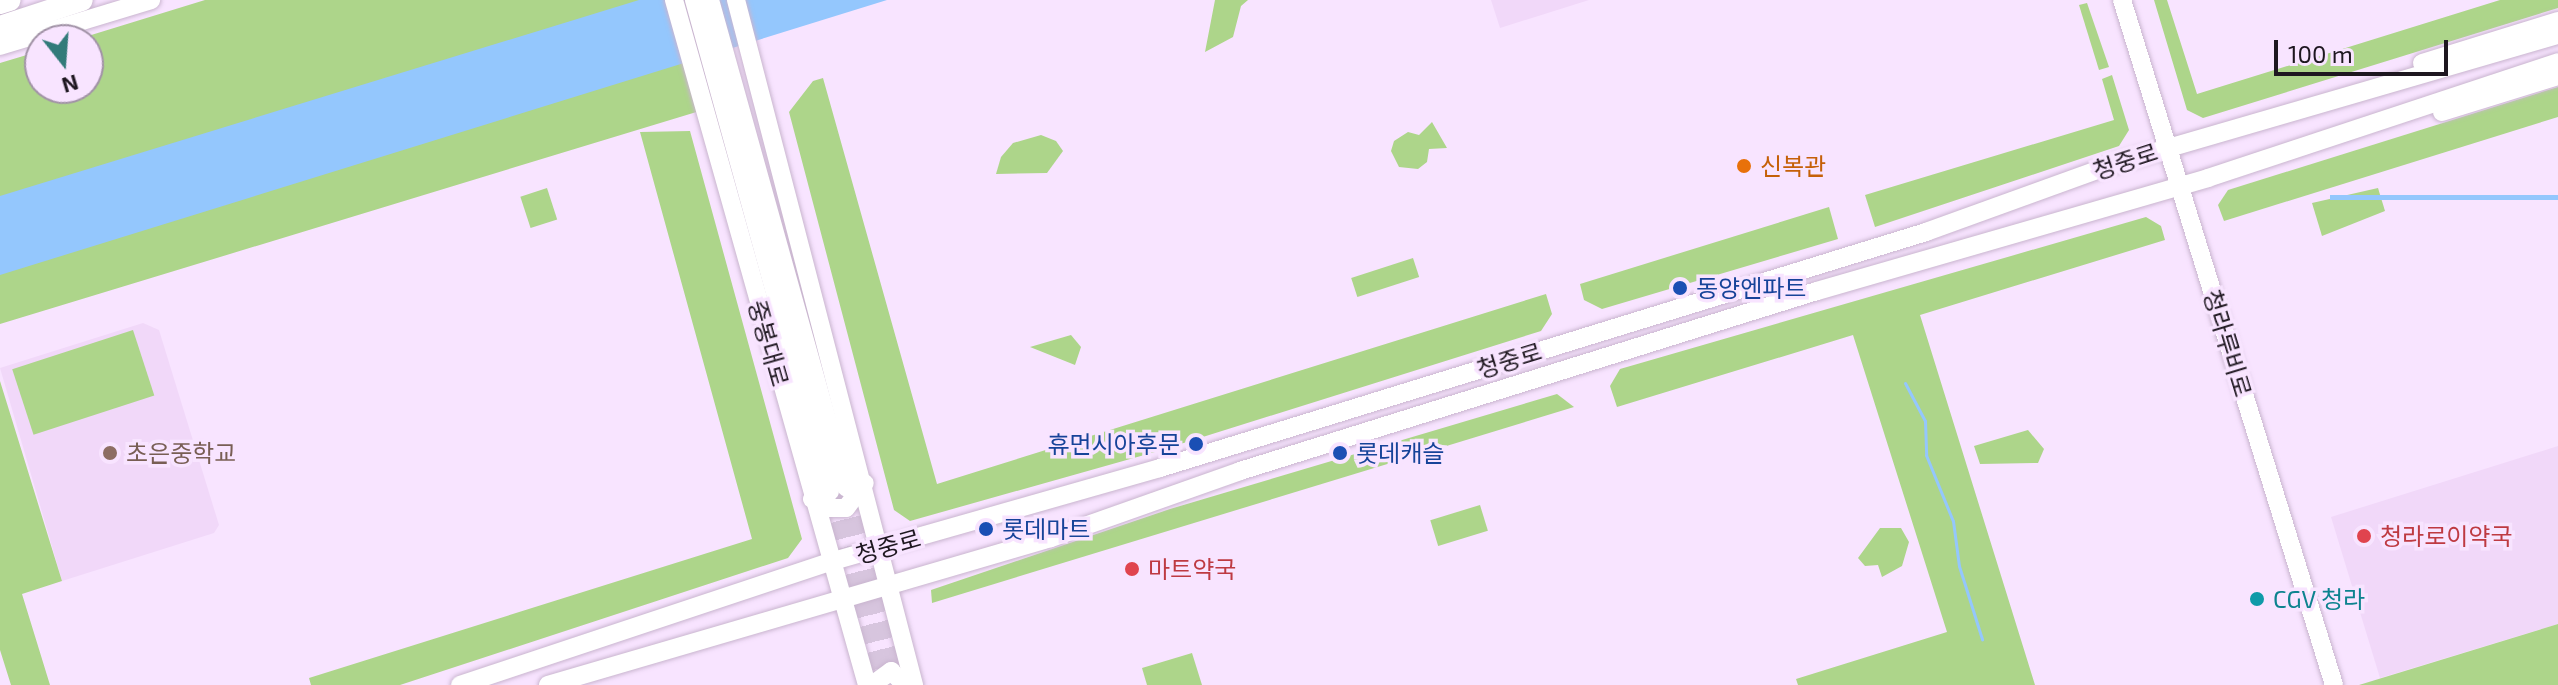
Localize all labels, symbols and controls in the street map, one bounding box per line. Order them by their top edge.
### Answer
north arrow [24,24,104,104]
scale bar [2278,24,2452,74]
text: 100 m [2288,39,2353,68]
text: N [59,70,82,100]
street label: 청중로 [2089,137,2161,185]
place label: 신복관 [1760,152,1826,180]
marker: 신복관 [1735,157,1753,175]
place label: 동양엔파트 [1696,274,1806,302]
marker: 동양엔파트 [1671,279,1689,297]
street label: 청라루비로 [2198,286,2258,400]
street label: 중봉대로 [743,297,795,389]
street label: 청중로 [1473,337,1545,383]
place label: 휴먼시아후문 [1048,430,1180,458]
marker: 휴먼시아후문 [1187,435,1205,453]
place label: 초은중학교 [126,439,236,467]
place label: 롯데캐슬 [1356,439,1444,467]
marker: 초은중학교 [101,444,119,462]
marker: 롯데캐슬 [1331,444,1349,462]
place label: 롯데마트 [1002,515,1090,543]
marker: 롯데마트 [977,520,995,538]
place label: 청라로이약국 [2380,522,2512,550]
street label: 청중로 [852,523,924,569]
marker: 청라로이약국 [2355,527,2373,545]
place label: 마트약국 [1148,555,1236,583]
marker: 마트약국 [1123,560,1141,578]
place label: CGV 청라 [2273,585,2366,613]
marker: CGV 청라 [2248,590,2266,608]

